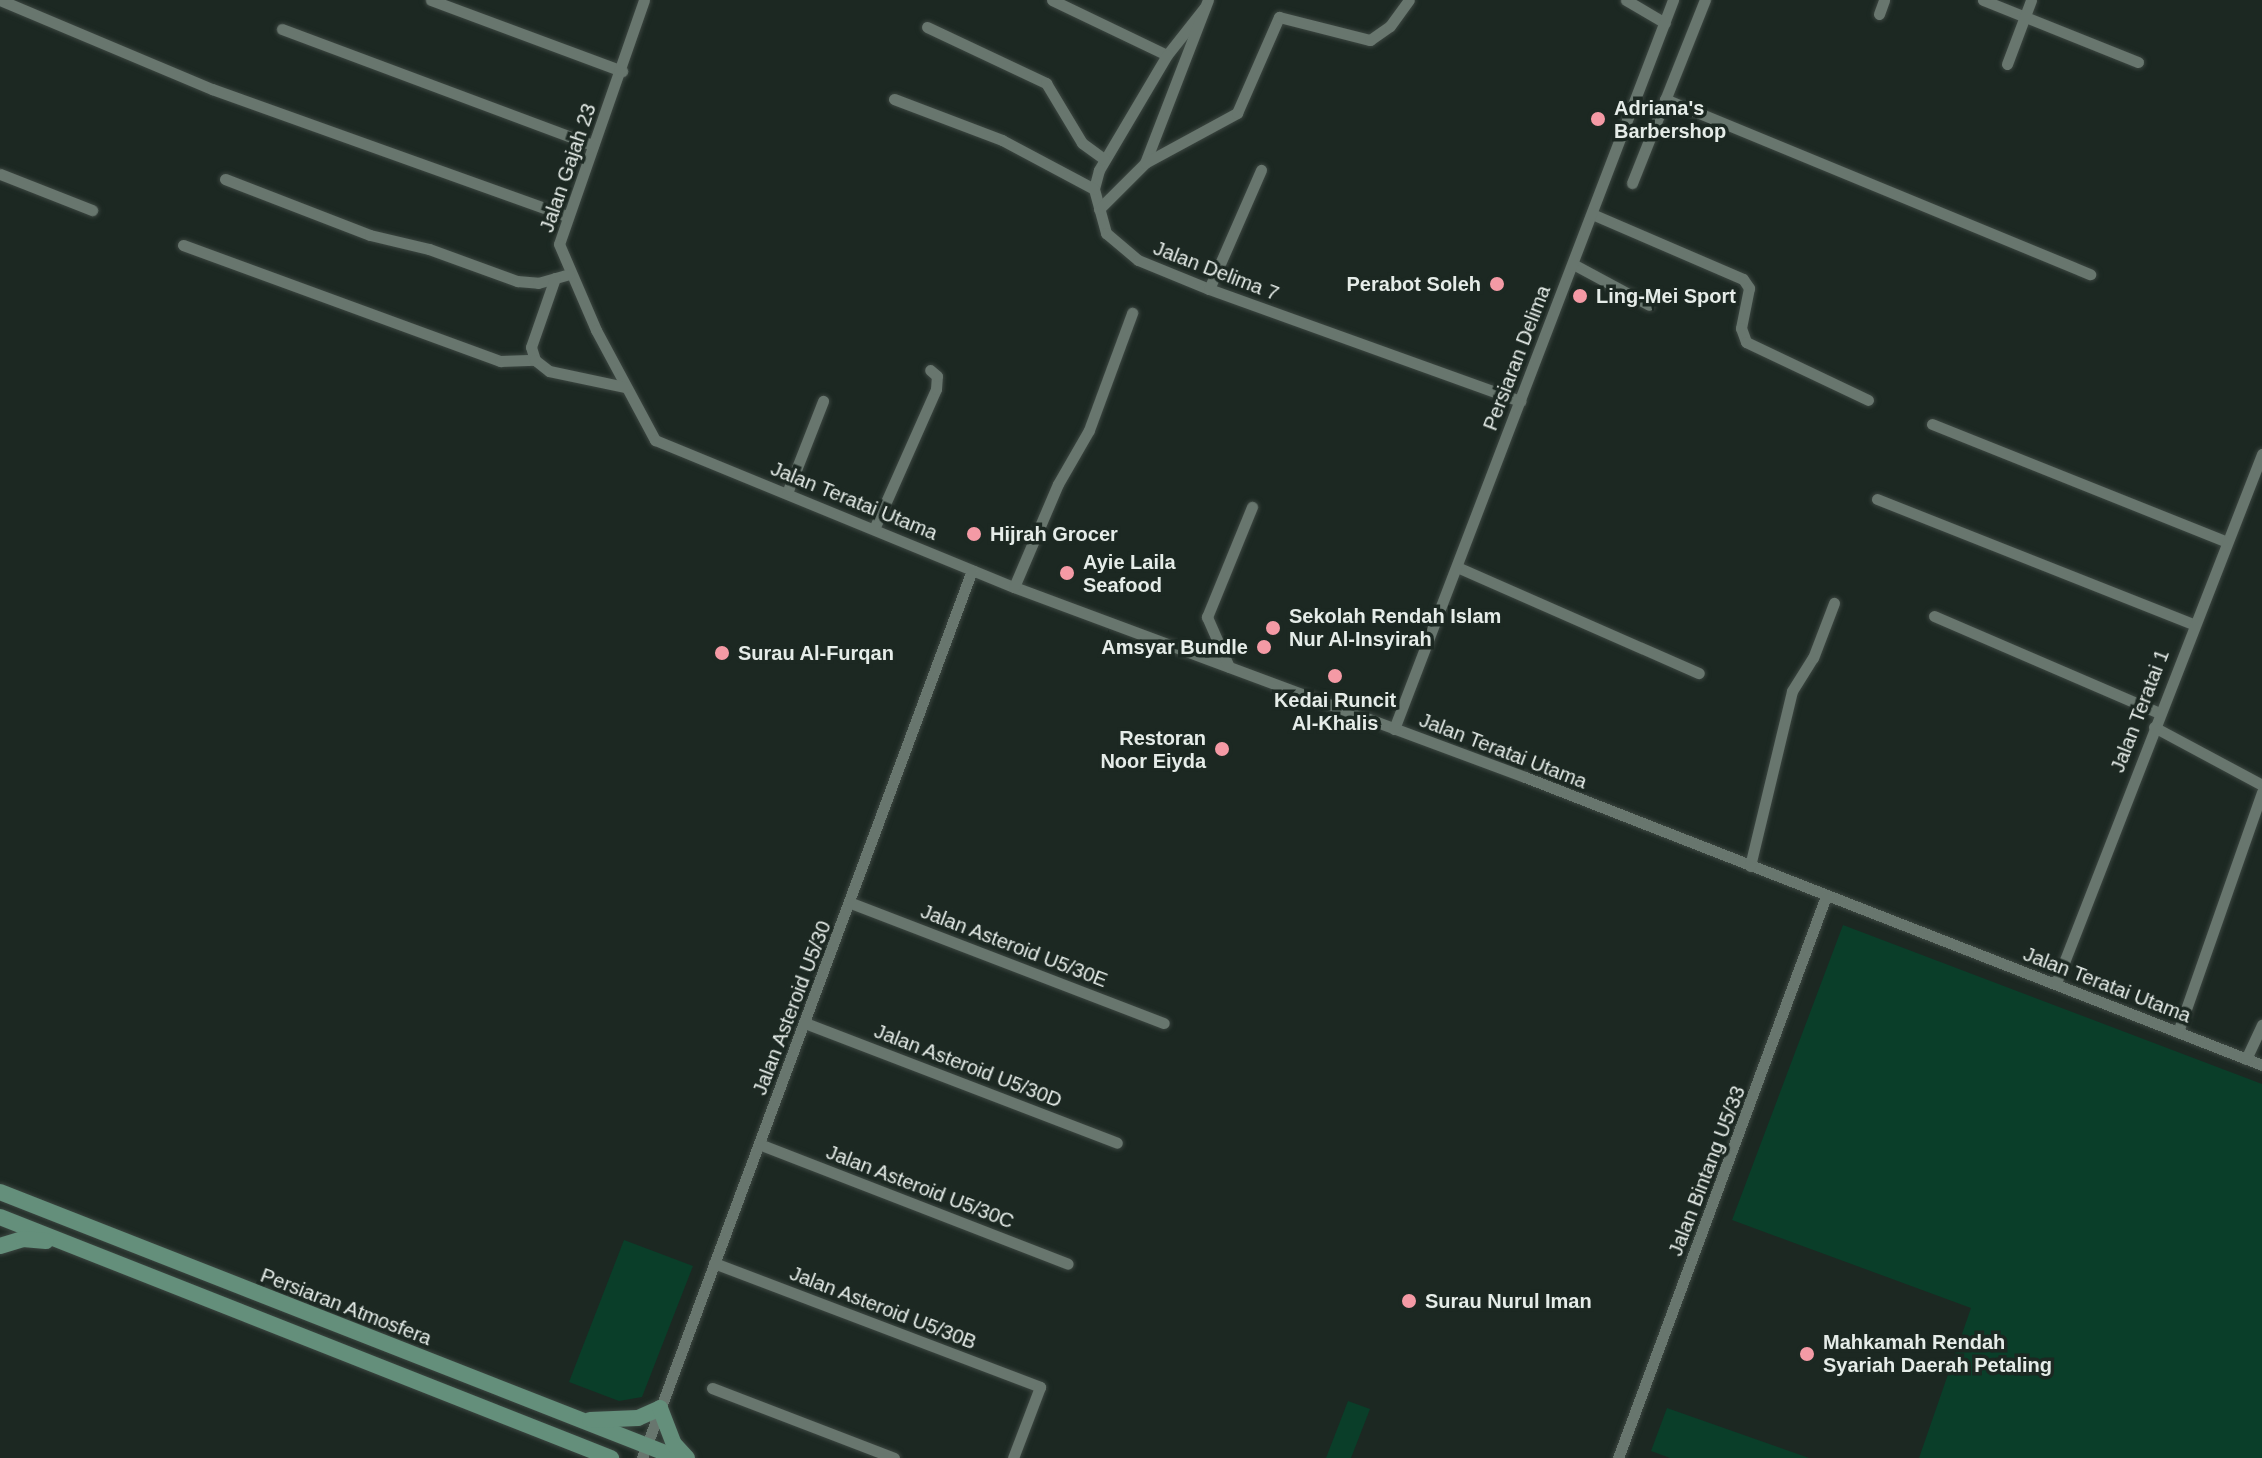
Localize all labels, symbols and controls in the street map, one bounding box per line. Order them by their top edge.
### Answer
place label: Adriana's Barbershop [1614,96,1726,143]
street label: Jalan Gajah 23 [535,100,601,236]
marker: Adriana's Barbershop [1589,110,1607,128]
street label: Jalan Delima 7 [1150,236,1282,306]
place label: Perabot Soleh [1347,272,1481,296]
marker: Perabot Soleh [1488,275,1506,293]
street label: Persiaran Delima [1478,282,1556,434]
place label: Ling-Mei Sport [1596,284,1736,308]
marker: Ling-Mei Sport [1571,287,1589,305]
street label: Jalan Teratai Utama [767,457,941,545]
place label: Hijrah Grocer [990,522,1118,546]
marker: Hijrah Grocer [965,525,983,543]
place label: Ayie Laila Seafood [1083,550,1176,597]
marker: Ayie Laila Seafood [1058,564,1076,582]
place label: Sekolah Rendah Islam Nur Al-Insyirah [1289,604,1501,651]
marker: Sekolah Rendah Islam Nur Al-Insyirah [1264,619,1282,637]
place label: Amsyar Bundle [1101,635,1248,659]
marker: Amsyar Bundle [1255,638,1273,656]
place label: Surau Al-Furqan [738,641,895,665]
marker: Surau Al-Furqan [713,644,731,662]
street label: Jalan Teratai 1 [2105,646,2175,776]
marker: Kedai Runcit Al-Khalis [1326,667,1344,685]
place label: Kedai Runcit Al-Khalis [1274,688,1396,735]
street label: Jalan Teratai Utama [1416,708,1590,794]
place label: Restoran Noor Eiyda [1100,726,1206,773]
marker: Restoran Noor Eiyda [1213,740,1231,758]
street label: Jalan Asteroid U5/30E [917,899,1111,993]
street label: Jalan Asteroid U5/30 [748,917,836,1099]
street label: Jalan Teratai Utama [2020,942,2194,1028]
street label: Jalan Asteroid U5/30D [870,1019,1066,1113]
street label: Jalan Bintang U5/33 [1664,1083,1750,1259]
street label: Jalan Asteroid U5/30C [822,1140,1018,1234]
street label: Jalan Asteroid U5/30B [786,1261,980,1355]
street label: Persiaran Atmosfera [257,1263,435,1351]
place label: Surau Nurul Iman [1425,1289,1592,1313]
marker: Surau Nurul Iman [1400,1292,1418,1310]
place label: Mahkamah Rendah Syariah Daerah Petaling [1823,1330,2052,1377]
marker: Mahkamah Rendah Syariah Daerah Petaling [1798,1345,1816,1363]

